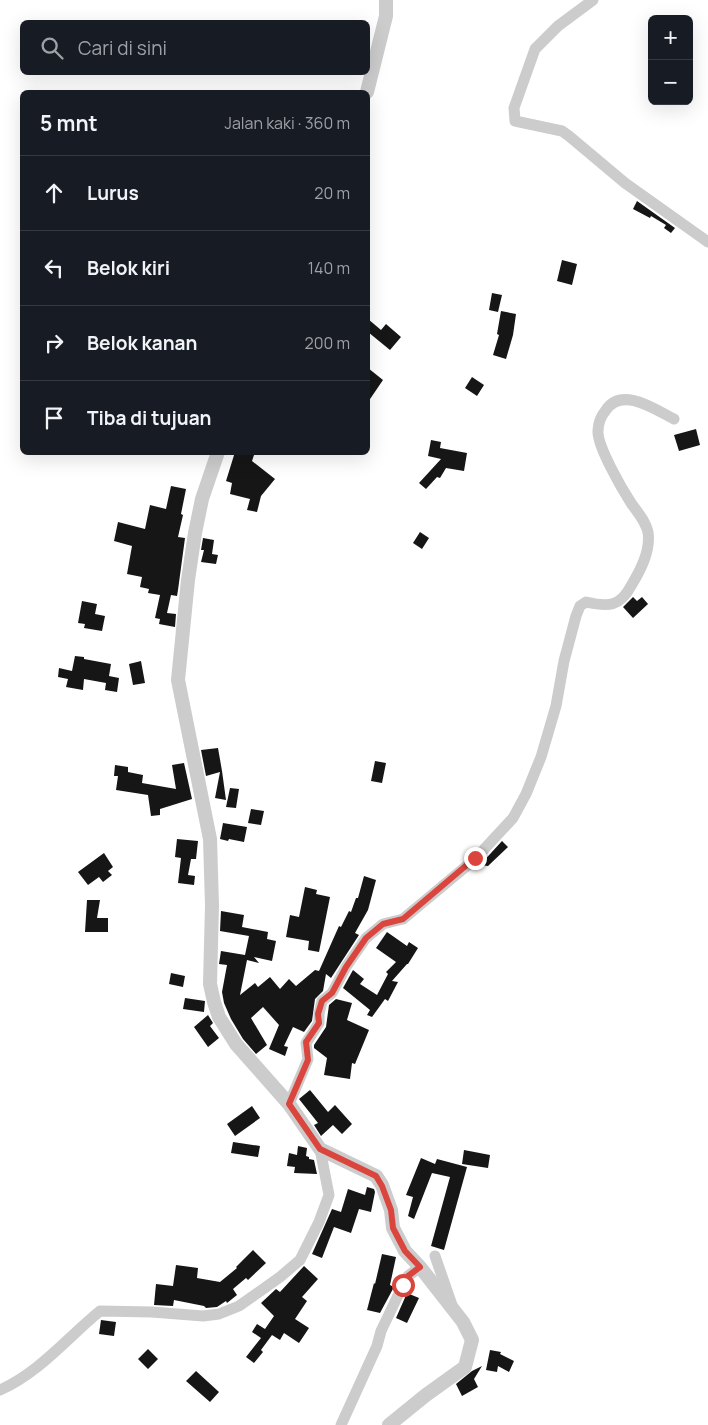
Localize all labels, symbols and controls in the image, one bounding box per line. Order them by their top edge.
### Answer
map controls [648,15,693,105]
button: + [648,15,693,60]
search box [20,20,370,75]
icon: search [38,34,66,62]
text: Cari di sini [78,35,167,61]
button: − [648,60,693,105]
text: 5 mnt [40,109,98,137]
text: Jalan kaki · 360 m [225,112,350,134]
icon: ahead [40,179,68,207]
text: Lurus [87,180,139,206]
text: 20 m [314,182,350,204]
icon: left [40,254,68,282]
text: Belok kiri [87,255,170,281]
text: 140 m [308,257,350,279]
icon: right [40,329,68,357]
text: Belok kanan [87,330,197,356]
text: 200 m [305,332,350,354]
icon: arrive [40,404,68,432]
text: Tiba di tujuan [87,405,211,431]
route end [464,847,487,870]
route start [392,1274,415,1297]

